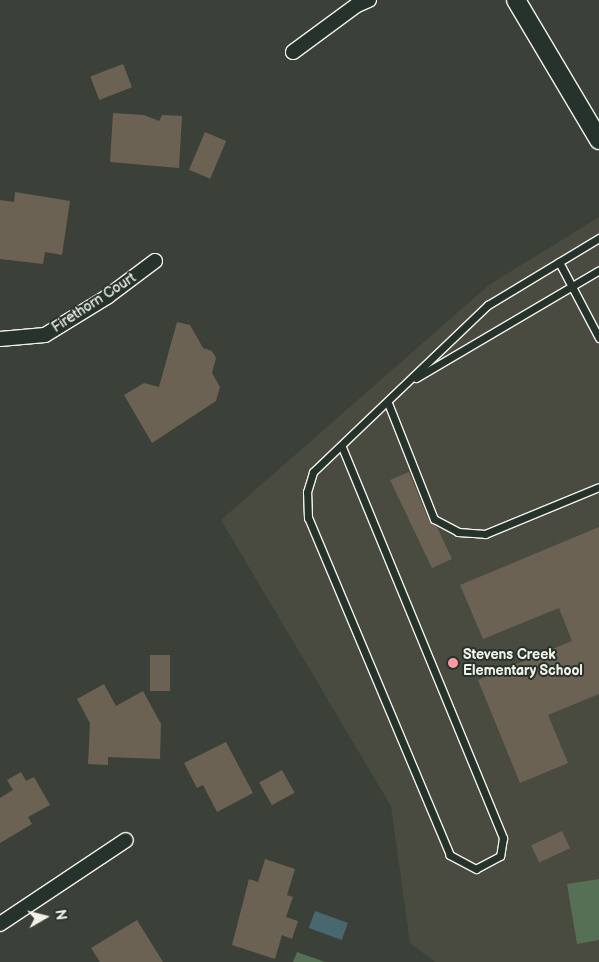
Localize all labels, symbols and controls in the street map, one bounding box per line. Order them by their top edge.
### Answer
street label: Firethorn Court [49,270,139,336]
place label: Stevens Creek Elementary School [463,647,583,680]
marker: Stevens Creek Elementary School [447,657,459,669]
north arrow [20,892,70,942]
text: N [51,908,69,921]

